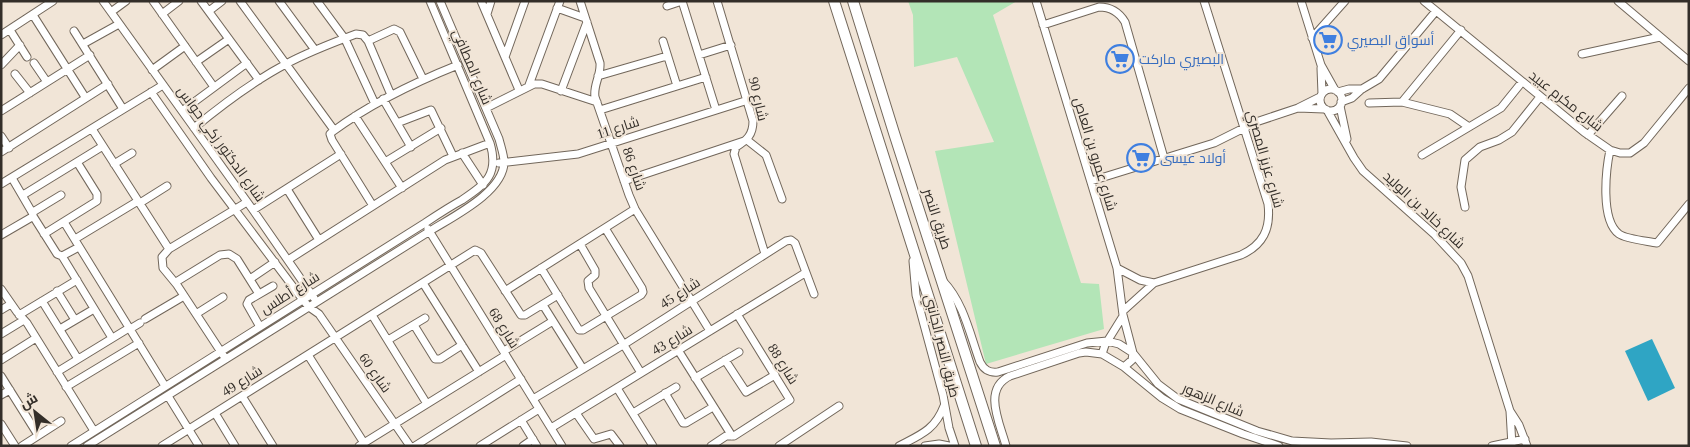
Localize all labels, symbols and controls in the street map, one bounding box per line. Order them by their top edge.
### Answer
supermarket icon: أسواق البصيري [1313,25,1343,55]
street label: شارع المطافي [446,27,495,108]
place label: أسواق البصيري [1347,31,1435,52]
supermarket icon: البصيري ماركت [1105,44,1135,74]
place label: البصيري ماركت [1139,52,1224,71]
street label: شارع مكرم عبيد [1525,68,1606,136]
street label: شارع 90 [745,76,770,123]
street label: شارع الدكتور زكي حواس [171,83,268,207]
street label: شارع عمرو بن العاص [1070,95,1119,213]
street label: شارع عزيز المصري [1240,108,1286,211]
street label: شارع 11 [595,114,642,143]
supermarket icon: أولاد عيسى [1126,143,1156,173]
street label: شارع 86 [619,145,648,193]
place label: أولاد عيسى [1160,149,1226,166]
street label: شارع خالد بن الوليد [1380,169,1468,252]
street label: طريق النصر [919,186,954,252]
street label: شارع أطلس [257,267,323,318]
street label: شارع 45 [657,275,703,312]
street label: طريق النصر الجانبي [918,293,962,400]
street label: شارع 68 [485,305,522,351]
street label: شارع 43 [649,322,696,359]
street label: شارع 88 [764,341,801,387]
street label: شارع 60 [355,350,394,396]
street label: شارع 49 [219,363,265,400]
street label: شارع الزهور [1179,380,1246,421]
north arrow [10,387,60,437]
text: ش [17,389,41,413]

